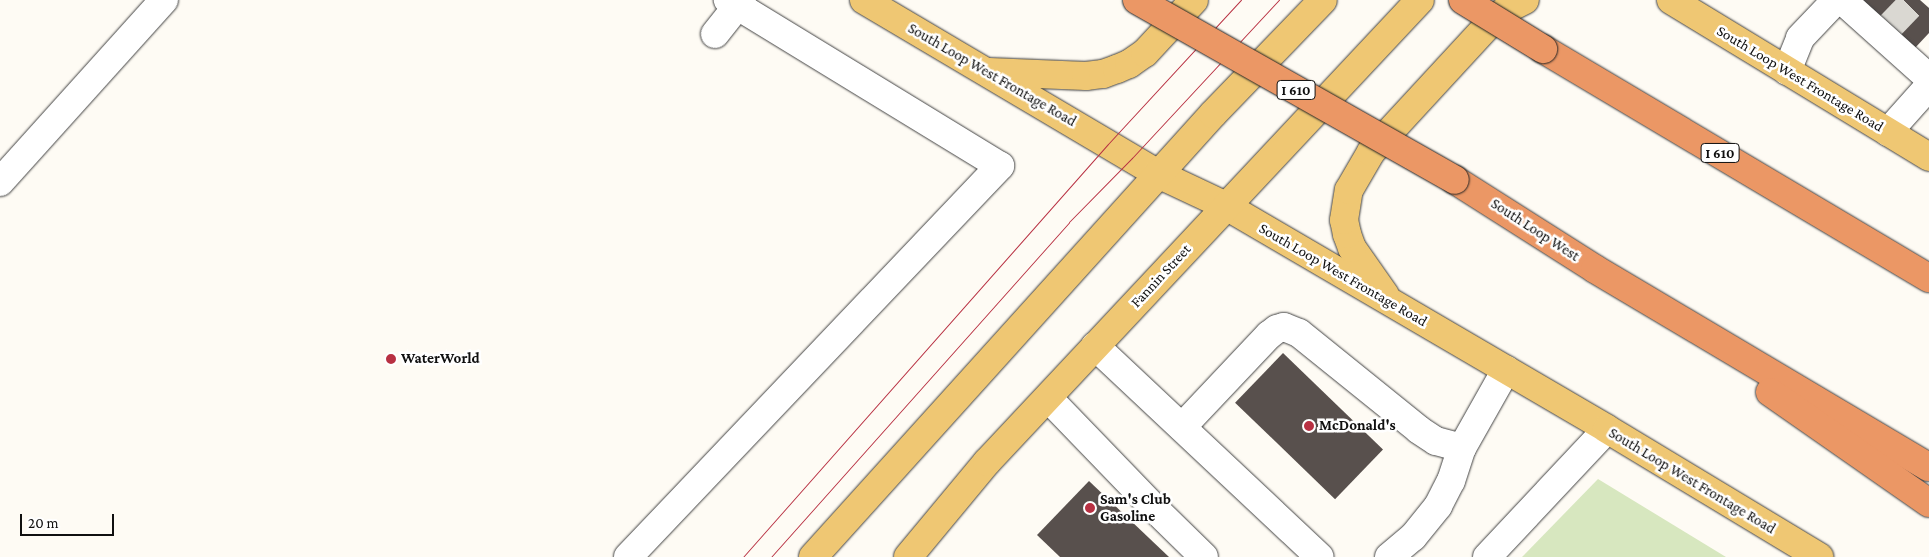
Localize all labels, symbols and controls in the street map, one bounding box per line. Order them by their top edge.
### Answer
street label: South Loop West Frontage Road [905,19,1079,131]
street label: South Loop West Frontage Road [1713,22,1887,136]
road number: I 610 [1276,78,1316,102]
road number: I 610 [1700,142,1740,164]
street label: South Loop West [1487,195,1583,265]
street label: South Loop West Frontage Road [1256,219,1430,331]
street label: Fannin Street [1127,241,1195,311]
place label: WaterWorld [401,350,480,368]
marker: WaterWorld [385,353,397,365]
place label: McDonald's [1319,417,1396,435]
marker: McDonald's [1303,420,1315,432]
street label: South Loop West Frontage Road [1605,424,1779,538]
place label: Sam's Club Gasoline [1100,490,1171,525]
marker: Sam's Club Gasoline [1084,502,1096,514]
scale bar [22,504,116,536]
text: 20 m [28,515,59,531]

